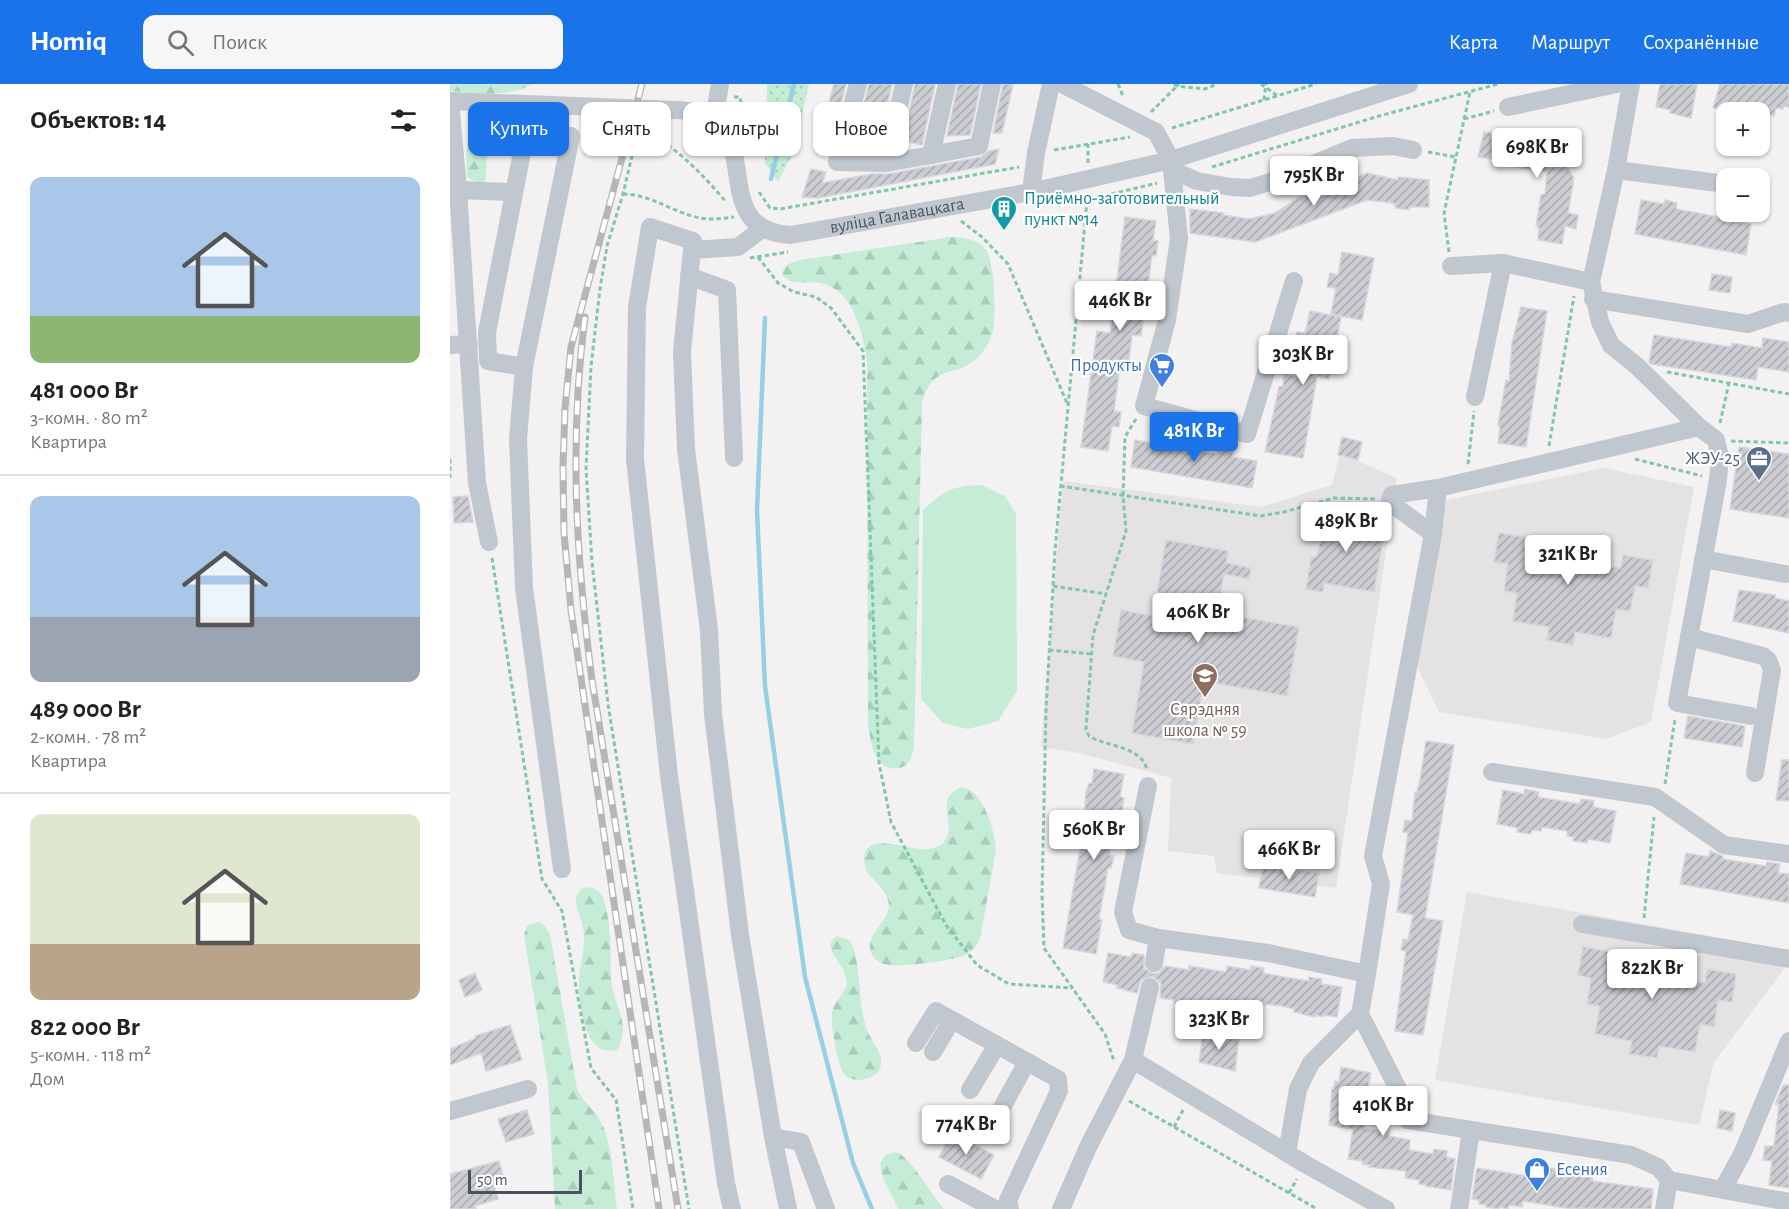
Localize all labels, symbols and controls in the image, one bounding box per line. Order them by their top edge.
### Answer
search box [143,15,563,69]
icon: search [164,26,197,59]
text: Homiq [30,28,107,56]
text: Поиск [212,31,267,53]
text: Карта [1449,32,1498,53]
text: Маршрут [1531,32,1610,53]
text: Сохранённые [1643,32,1759,53]
chip: Купить [468,102,569,156]
chip: Снять [581,102,671,156]
chip: Фильтры [683,102,801,156]
chip: Новое [813,102,909,156]
map controls [1716,102,1770,222]
button: + [1716,102,1770,156]
icon: filters [387,104,420,137]
text: Объектов: 14 [30,107,166,133]
pin: 698K Br [1482,128,1592,179]
text: 698K Br [1506,137,1568,157]
pin: 795K Br [1259,156,1369,207]
text: 795K Br [1284,165,1344,185]
button: − [1716,168,1770,222]
place label: Приёмно-заготовительный пункт №14 [1024,190,1220,229]
building icon: Приёмно-заготовительный пункт №14 [989,194,1019,232]
street label: вуліца Галавацкага [828,195,966,237]
icon: home [171,216,279,324]
pin: 446K Br [1065,281,1175,332]
text: 446K Br [1089,290,1151,310]
pin: 303K Br [1248,335,1358,386]
text: 303K Br [1273,344,1333,364]
supermarket icon: Продукты [1147,351,1177,389]
place label: Продукты [1070,357,1142,375]
text: 481 000 Br [30,377,138,403]
text: 3-комн. · 80 m² [30,408,148,428]
pin: 481K Br [1139,412,1249,463]
text: 481K Br [1164,421,1224,441]
text: Квартира [30,432,107,452]
office icon: ЖЭУ-25 [1744,444,1774,482]
place label: ЖЭУ-25 [1685,450,1740,468]
pin: 489K Br [1291,502,1401,553]
text: 489K Br [1315,511,1377,531]
icon: home [171,535,279,643]
pin: 321K Br [1513,535,1623,586]
text: 321K Br [1539,544,1597,564]
pin: 406K Br [1143,593,1253,644]
text: 406K Br [1166,602,1230,622]
school or university icon: Сярэдняя школа № 59 [1190,661,1220,699]
text: 489 000 Br [30,696,141,722]
place label: Сярэдняя школа № 59 [1163,701,1247,740]
text: 2-комн. · 78 m² [30,727,146,747]
text: Квартира [30,751,107,771]
pin: 560K Br [1039,810,1149,861]
text: 560K Br [1063,819,1125,839]
pin: 466K Br [1234,830,1344,881]
text: 466K Br [1258,839,1320,859]
icon: home [171,853,279,961]
pin: 822K Br [1597,949,1707,1000]
text: 822K Br [1621,958,1683,978]
pin: 323K Br [1164,1000,1274,1051]
text: 323K Br [1189,1009,1249,1029]
text: 822 000 Br [30,1014,140,1040]
text: 5-комн. · 118 m² [30,1045,151,1065]
text: Дом [30,1069,65,1089]
pin: 410K Br [1328,1086,1438,1137]
text: 410K Br [1353,1095,1413,1115]
pin: 774K Br [911,1105,1021,1156]
text: 774K Br [936,1114,996,1134]
shop icon: Есения [1522,1155,1552,1193]
place label: Есения [1556,1161,1608,1179]
scale bar [468,1167,582,1194]
text: 50 m [477,1172,508,1188]

